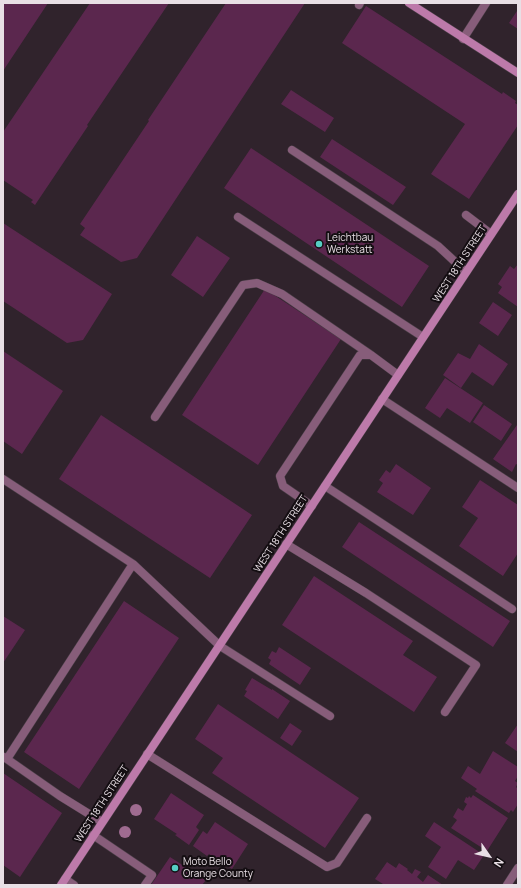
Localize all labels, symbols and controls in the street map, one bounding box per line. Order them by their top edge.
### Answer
street label: WEST 18TH STREET [431,223,489,305]
place label: Leichtbau Werkstatt [327,232,373,256]
marker: Leichtbau Werkstatt [314,239,324,249]
street label: WEST 18TH STREET [252,493,310,575]
street label: WEST 18TH STREET [73,763,131,845]
north arrow [469,836,509,876]
place label: Moto Bello Orange County [183,856,253,880]
text: N [491,856,508,870]
marker: Moto Bello Orange County [170,863,180,873]

